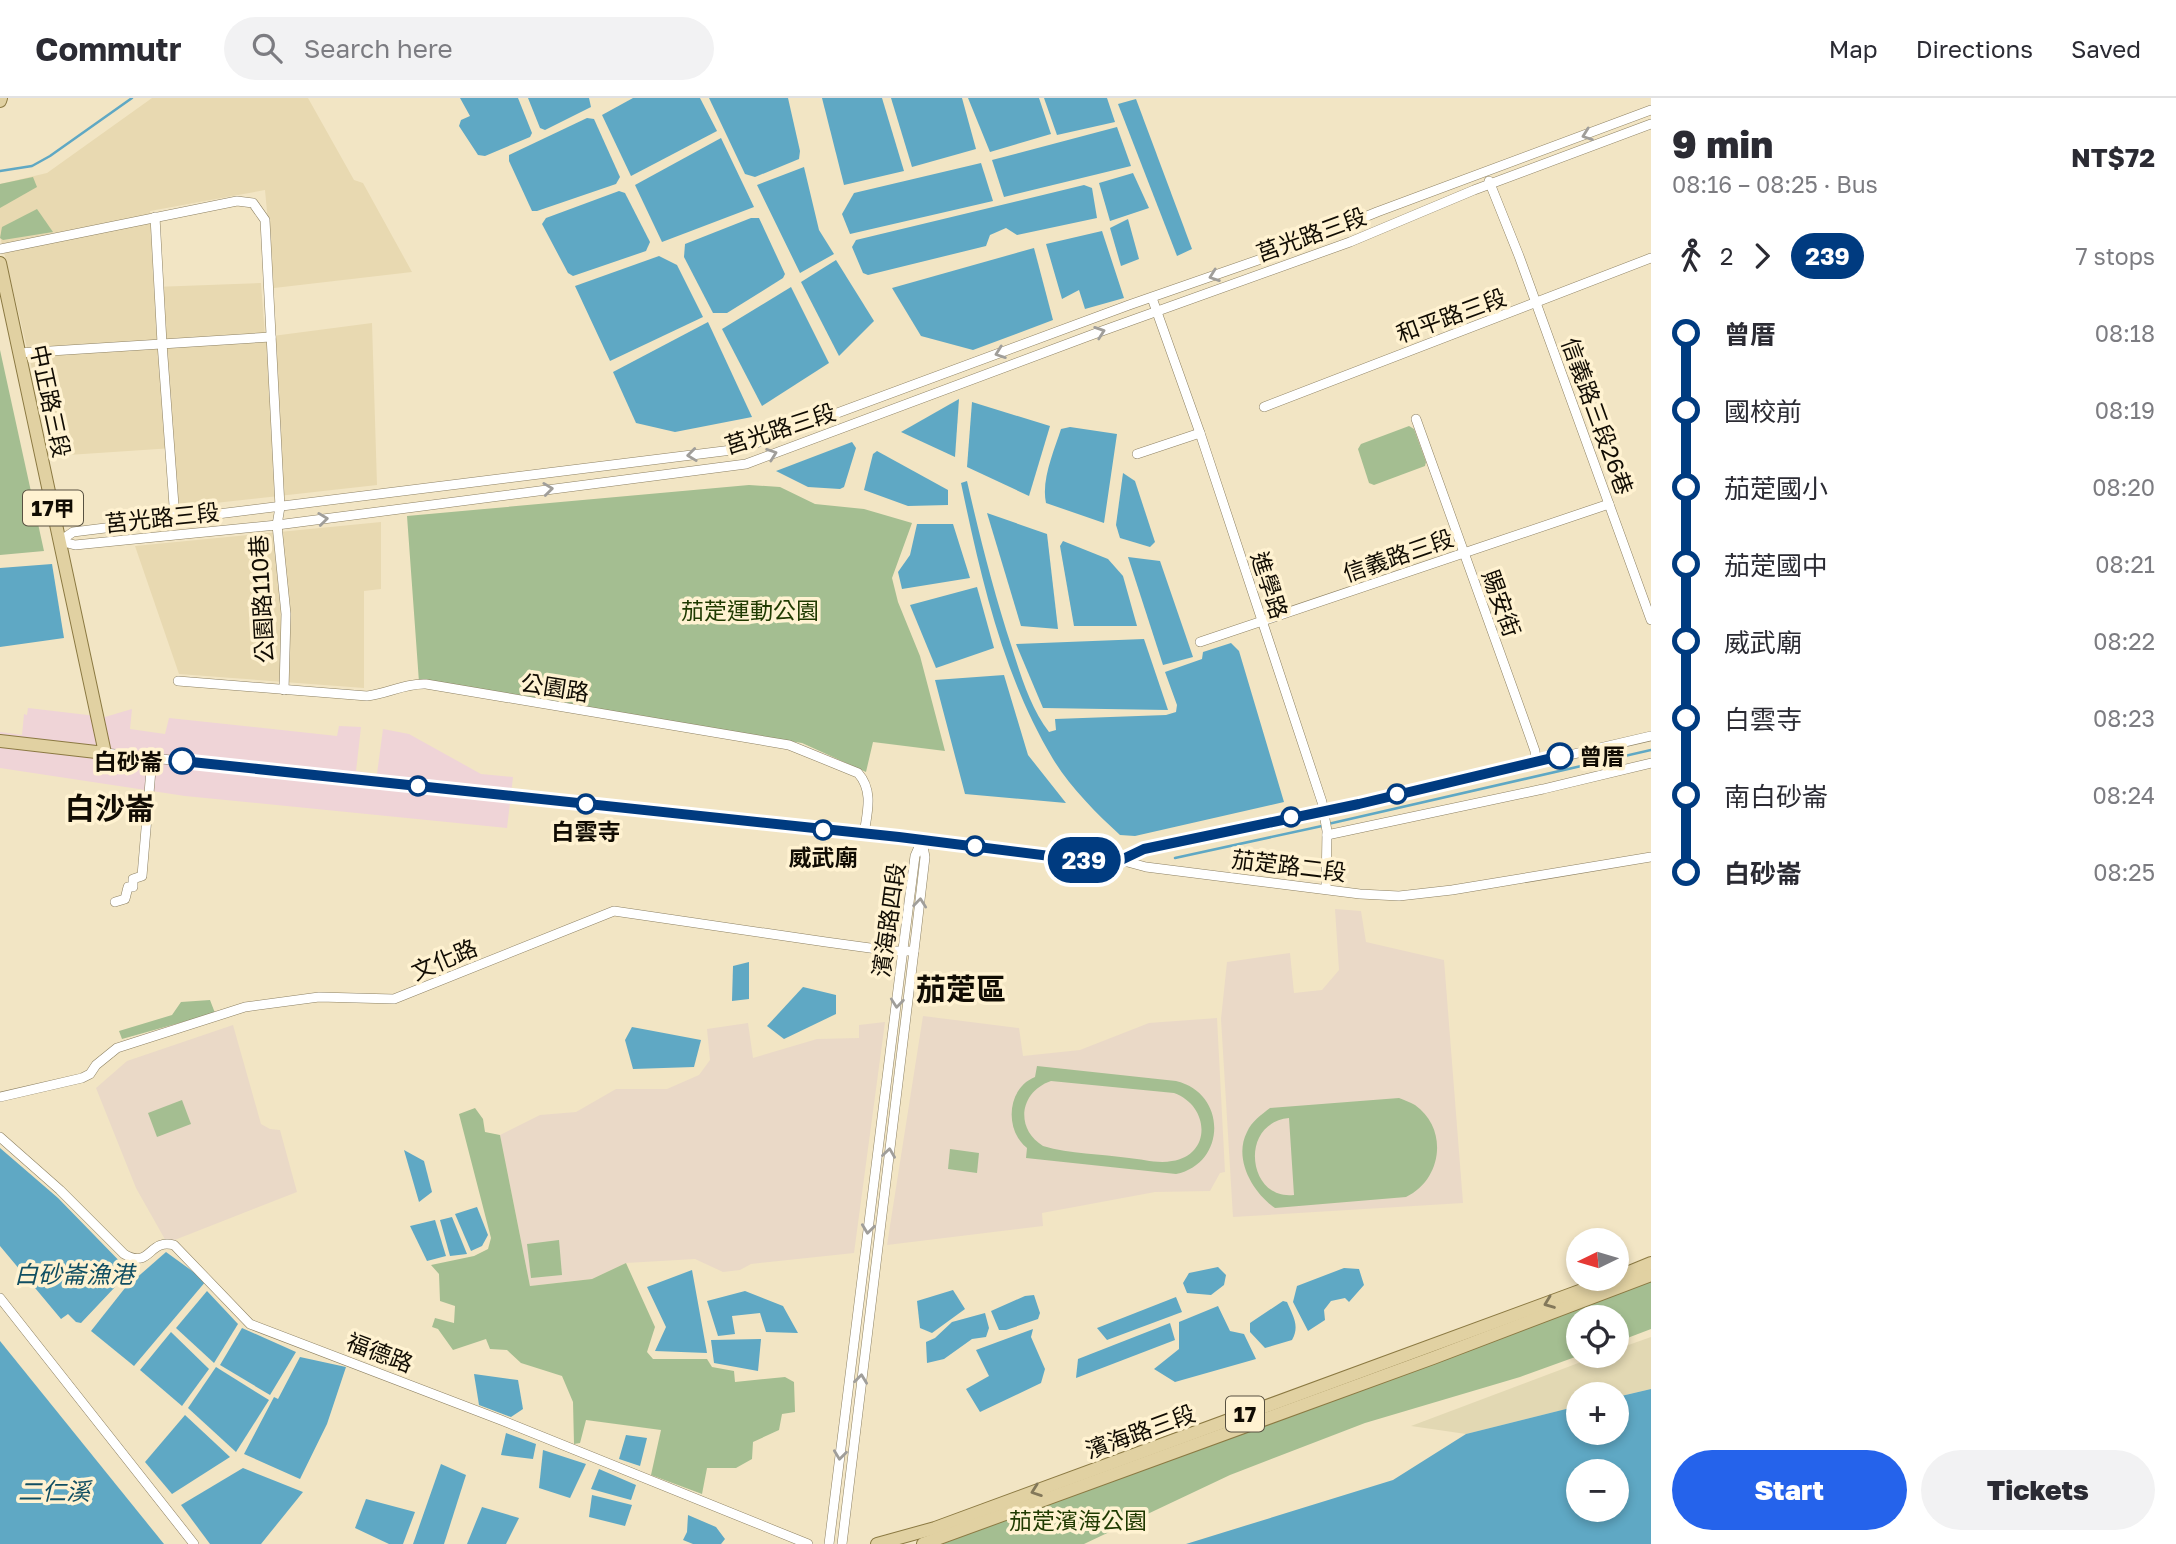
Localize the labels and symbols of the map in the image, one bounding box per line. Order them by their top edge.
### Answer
one-way arrow [1582,127,1594,141]
street label: 莒光路三段 [1252,201,1370,267]
one-way arrow [1209,268,1221,282]
street label: 和平路三段 [1392,282,1510,348]
one-way arrow [1094,326,1106,340]
street label: 信義路三段26巷 [1557,334,1639,498]
street label: 中正路三段 [25,342,77,460]
one-way arrow [995,344,1007,358]
street label: 莒光路三段 [721,397,839,459]
one-way arrow [686,448,698,463]
one-way arrow [766,448,778,462]
one-way arrow [542,482,554,497]
road number: 17甲 [23,490,83,526]
street label: 莒光路三段 [103,497,221,537]
one-way arrow [317,511,328,526]
street label: 信義路三段 [1339,523,1457,587]
street label: 公園路110巷 [244,534,278,664]
street label: 進學路 [1246,548,1294,622]
street label: 賜安街 [1477,566,1527,640]
park label: 茄萣運動公園 [681,596,819,624]
street label: 公園路 [519,668,591,706]
place label: 曾厝 [1579,742,1625,770]
marker: 曾厝 [1547,743,1573,769]
place label: 白砂崙 [94,747,163,775]
marker: 白砂崙 [169,748,195,774]
unlabelled marker [408,776,428,796]
unlabelled marker [1387,784,1407,804]
district label: 白沙崙 [65,790,155,826]
marker: 白雲寺 [576,794,596,814]
unlabelled marker [1281,807,1301,827]
place label: 白雲寺 [552,817,621,845]
marker: 威武廟 [813,820,833,840]
unlabelled marker [965,836,985,856]
line badge: 239 [1044,837,1124,883]
place label: 威武廟 [789,843,858,871]
street label: 茄萣路二段 [1230,844,1348,886]
street label: 濱海路四段 [866,861,910,979]
one-way arrow [912,897,927,909]
street label: 文化路 [407,933,481,985]
district label: 茄萣區 [916,971,1006,1007]
one-way arrow [889,998,904,1009]
one-way arrow [882,1147,897,1159]
one-way arrow [861,1223,876,1235]
north arrow [1566,1228,1629,1292]
water label: 白砂崙漁港 [14,1259,137,1288]
one-way arrow [1543,1295,1555,1309]
street label: 福德路 [343,1327,417,1377]
one-way arrow [854,1373,869,1385]
road number: 17 [1226,1396,1264,1432]
street label: 濱海路三段 [1081,1398,1199,1464]
one-way arrow [833,1449,848,1461]
water label: 二仁溪 [18,1476,93,1505]
one-way arrow [1030,1483,1042,1497]
park label: 茄萣濱海公園 [1009,1506,1147,1534]

